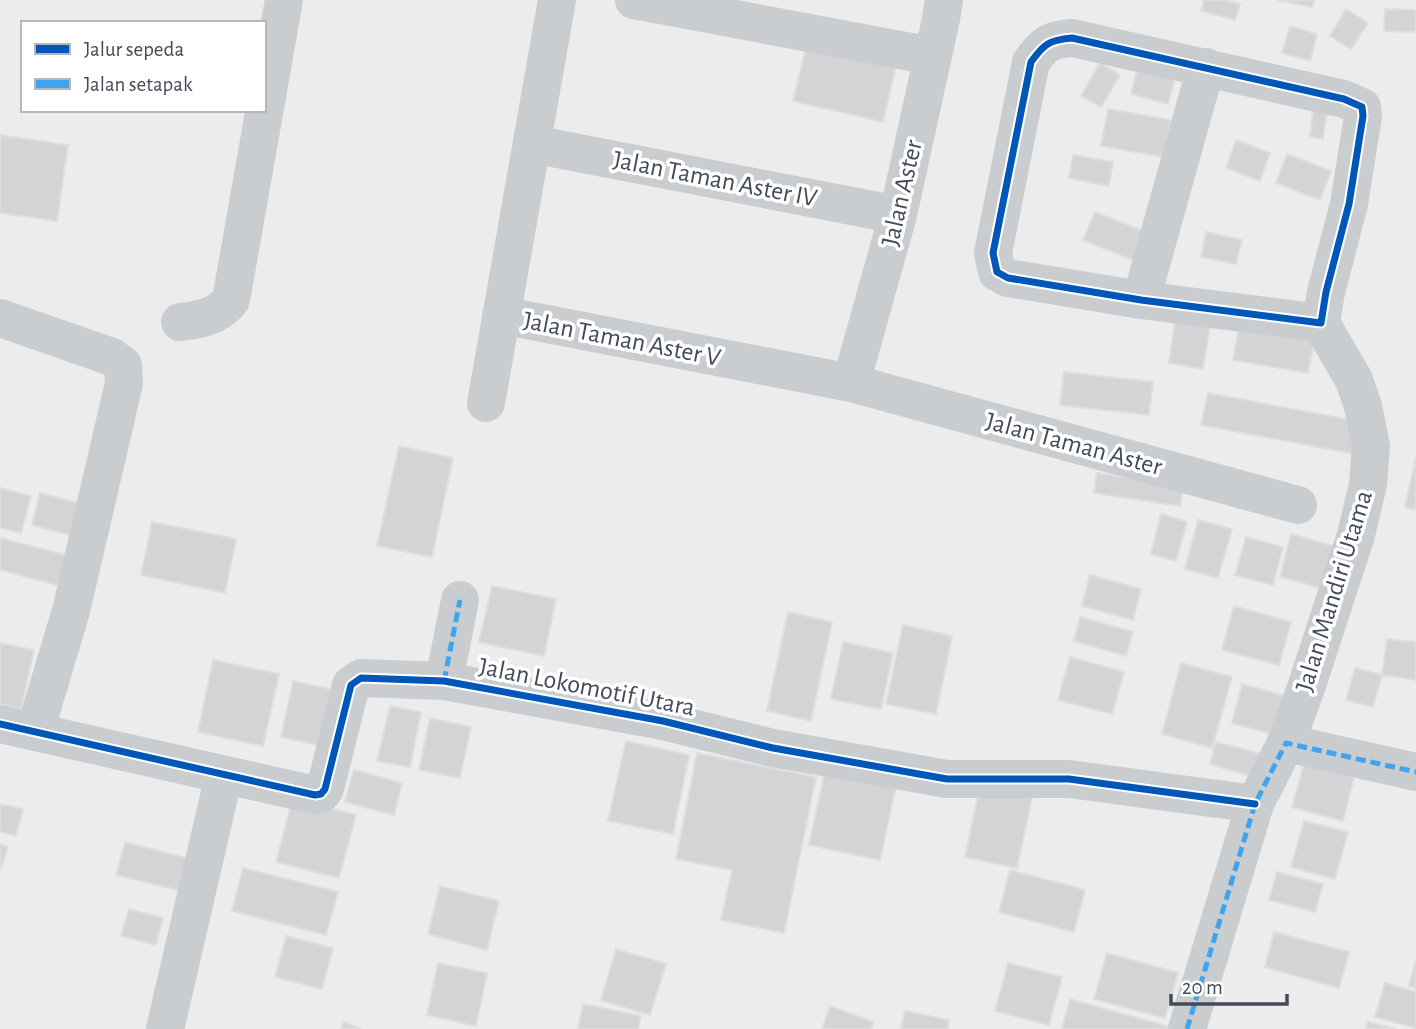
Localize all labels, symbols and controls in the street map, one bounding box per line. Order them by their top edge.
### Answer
legend [21,21,266,112]
text: Jalur sepeda [84,39,184,60]
text: Jalan setapak [84,74,193,95]
street label: Jalan Aster [877,137,927,249]
street label: Jalan Taman Aster IV [611,146,819,212]
street label: Jalan Taman Aster V [521,307,723,371]
street label: Jalan Taman Aster [983,408,1166,480]
street label: Jalan Mandiri Utama [1291,487,1377,695]
street label: Jalan Lokomotif Utara [477,653,697,721]
scale bar [1171,962,1286,1006]
text: 20 m [1182,977,1223,998]

